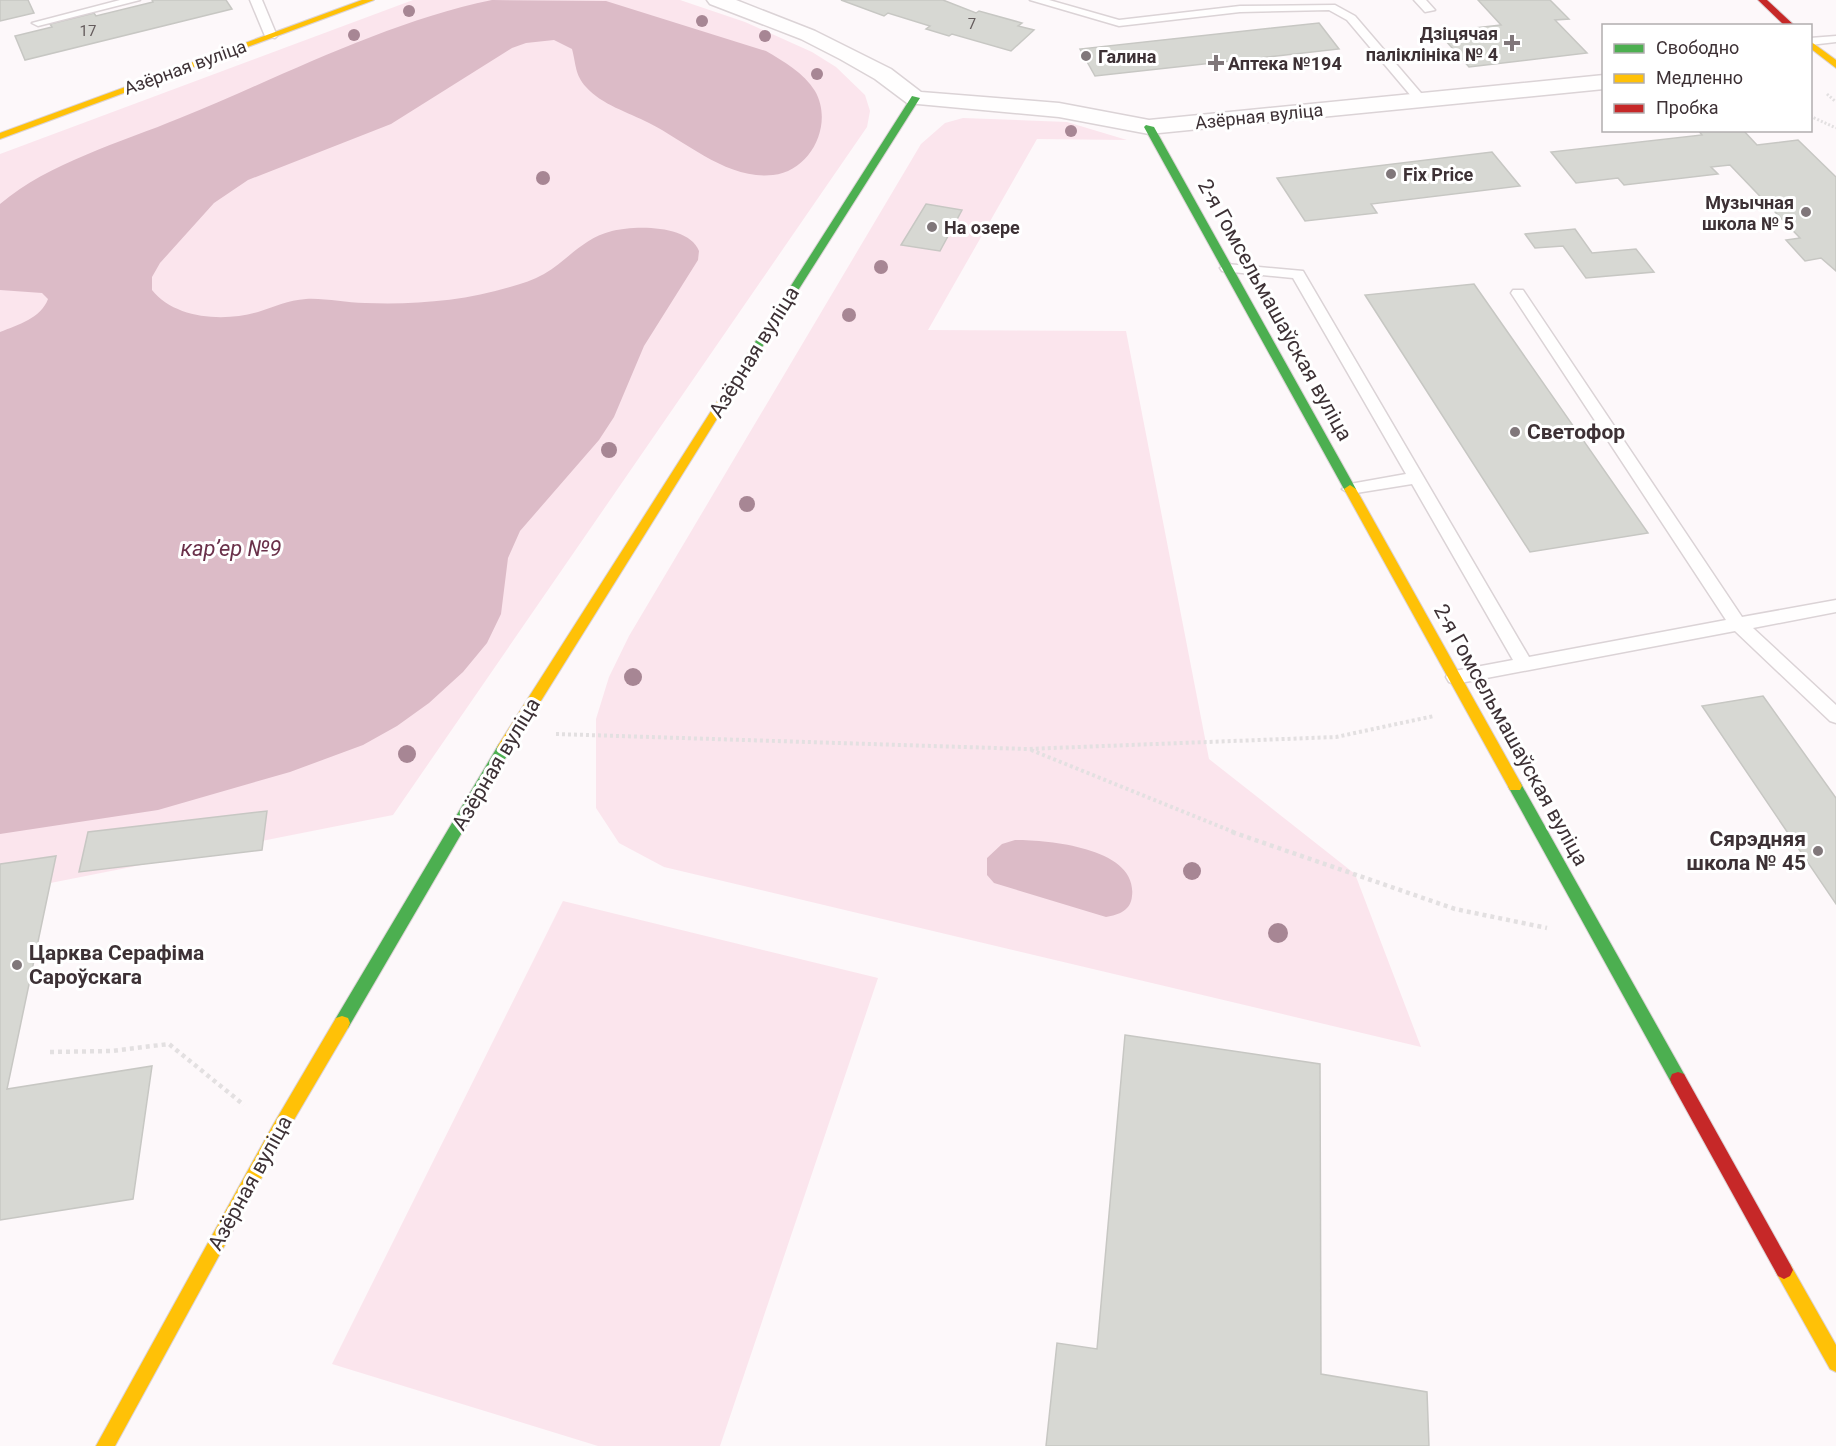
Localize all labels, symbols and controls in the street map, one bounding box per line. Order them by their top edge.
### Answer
house number: 7 [968,15,976,33]
house number: 17 [80,22,96,40]
place label: Дзіцячая паліклініка № 4 [1366,23,1498,65]
legend [1602,24,1812,132]
marker: Дзіцячая паліклініка № 4 [1503,34,1521,52]
street label: Азёрная вуліца [121,35,249,99]
text: Свободно [1656,37,1739,58]
place label: Галина [1098,46,1157,67]
marker: Галина [1079,49,1093,63]
place label: Аптека №194 [1228,53,1342,74]
marker: Аптека №194 [1209,56,1223,70]
text: Медленно [1656,67,1743,88]
text: Пробка [1656,97,1719,118]
street label: Азёрная вуліца [1194,99,1324,133]
place label: Fix Price [1403,164,1474,185]
marker: Fix Price [1384,167,1398,181]
street label: 2-я Гомсельмашаўская вуліца [1193,175,1357,445]
place label: Музычная школа № 5 [1702,192,1794,234]
marker: Музычная школа № 5 [1799,205,1813,219]
place label: На озере [944,217,1020,238]
marker: На озере [925,220,939,234]
street label: Азёрная вуліца [704,282,804,422]
place label: Светофор [1527,420,1625,444]
marker: Светофор [1508,425,1522,439]
water label: карʼер №9 [180,536,282,561]
street label: 2-я Гомсельмашаўская вуліца [1429,600,1593,870]
street label: Азёрная вуліца [447,693,545,835]
place label: Сярэдняя школа № 45 [1687,827,1806,875]
marker: Сярэдняя школа № 45 [1811,844,1825,858]
place label: Царква Серафіма Сароўскага [29,941,204,989]
marker: Царква Серафіма Сароўскага [10,958,24,972]
street label: Азёрная вуліца [203,1112,297,1254]

